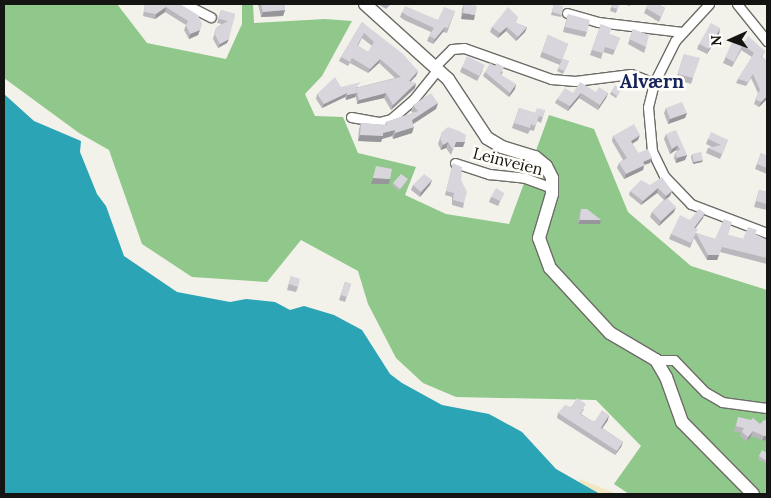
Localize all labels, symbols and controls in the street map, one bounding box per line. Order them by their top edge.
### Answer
north arrow [706,15,756,65]
text: N [707,35,725,46]
district label: Alværn [620,71,684,93]
street label: Leinveien [471,143,545,179]

